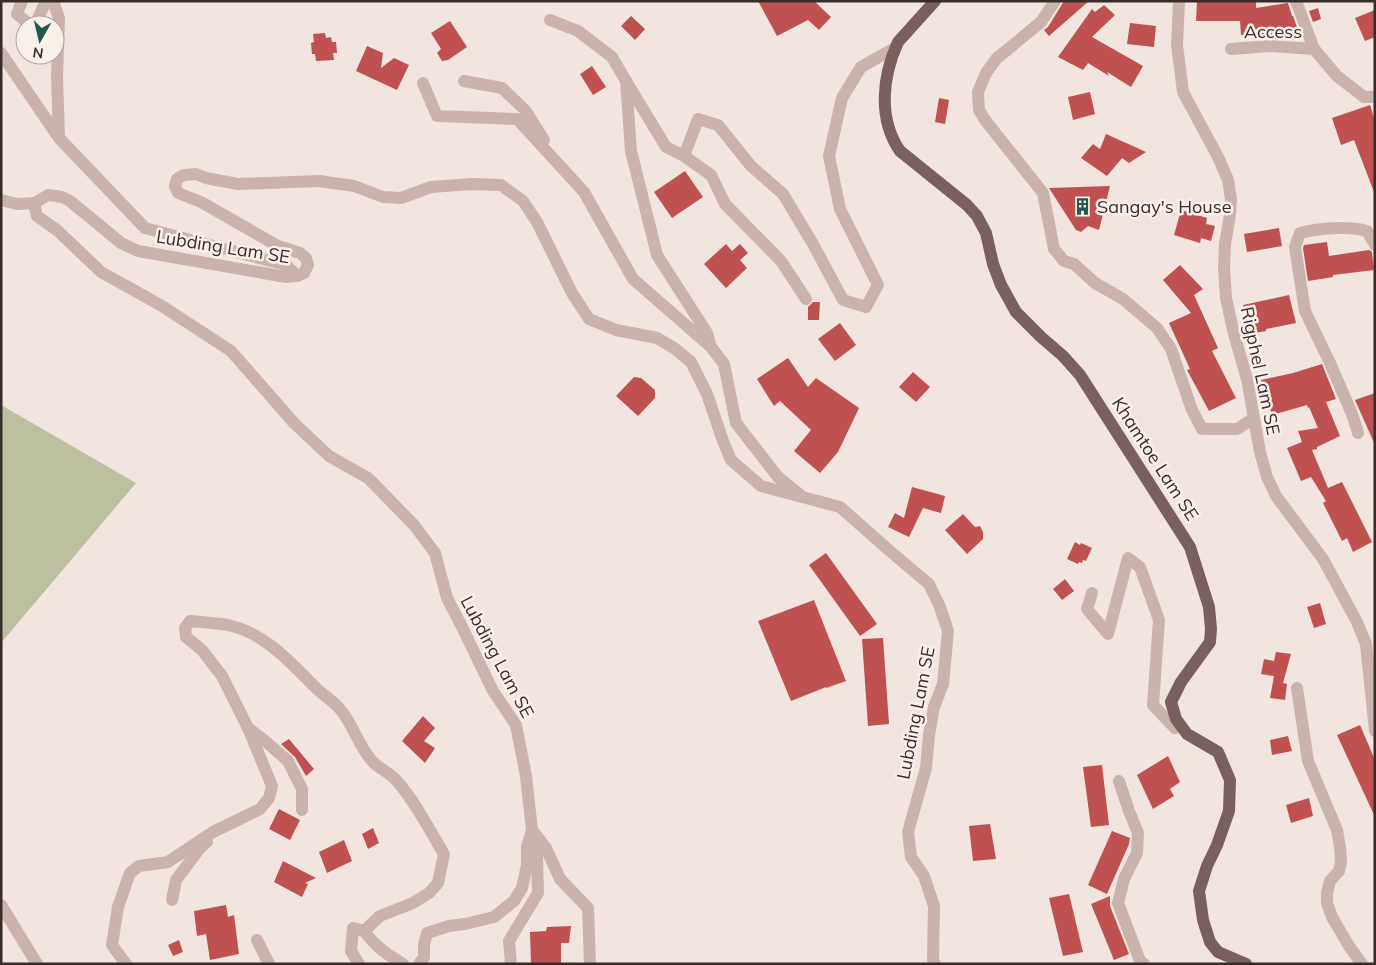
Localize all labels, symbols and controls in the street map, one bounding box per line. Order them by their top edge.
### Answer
north arrow [15,15,65,65]
street label: Access [1244,20,1302,43]
text: N [32,43,45,63]
place label: Sangay's House [1097,195,1231,218]
building icon: Sangay's House [1073,197,1093,217]
street label: Lubding Lam SE [155,225,292,268]
street label: Rigphel Lam SE [1236,305,1285,437]
street label: Khamtoe Lam SE [1107,393,1204,525]
street label: Lubding Lam SE [456,592,539,722]
street label: Lubding Lam SE [891,644,940,781]

